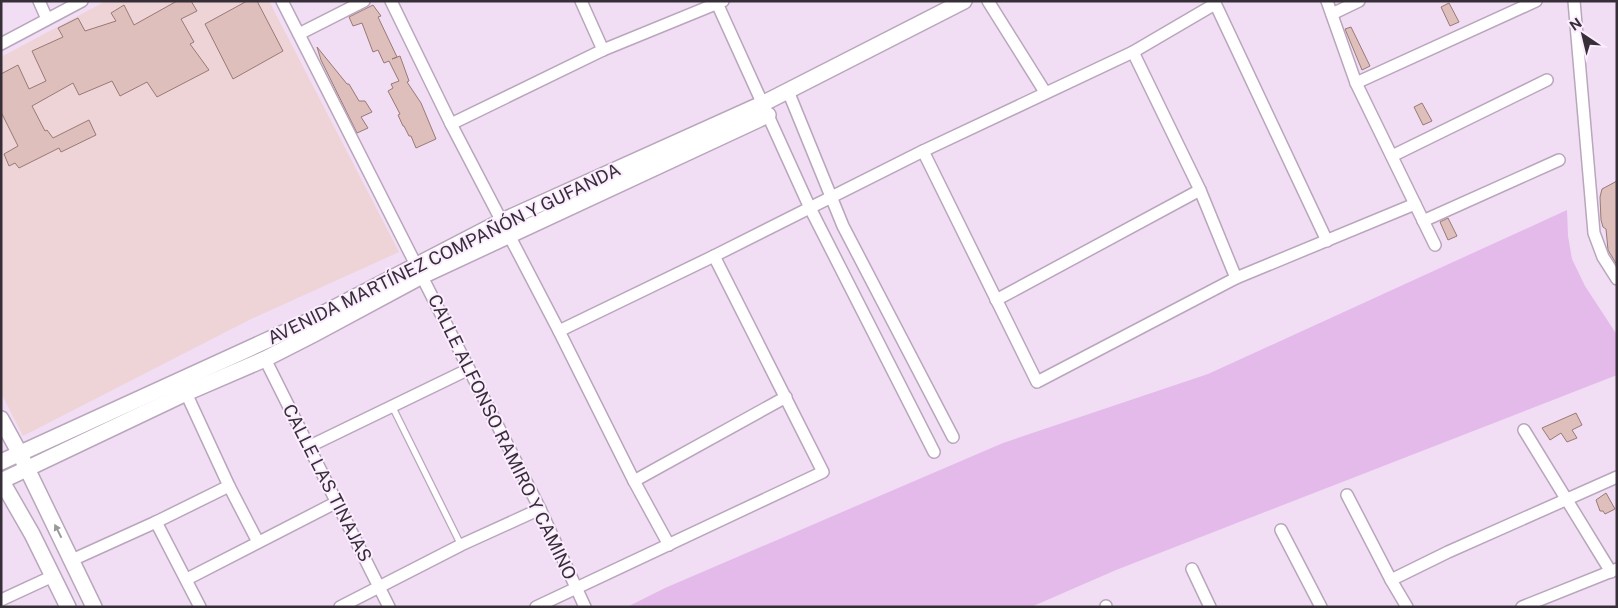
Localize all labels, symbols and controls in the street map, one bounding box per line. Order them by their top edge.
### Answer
north arrow [1558,10,1608,60]
text: N [1566,15,1585,34]
street label: AVENIDA MARTÍNEZ COMPAÑÓN Y GUFANDA [263,158,624,348]
street label: CALLE ALFONSO RAMIRO Y CAMINO [424,291,581,583]
street label: CALLE LAS TINAJAS [279,400,376,565]
one-way arrow [54,524,62,539]

